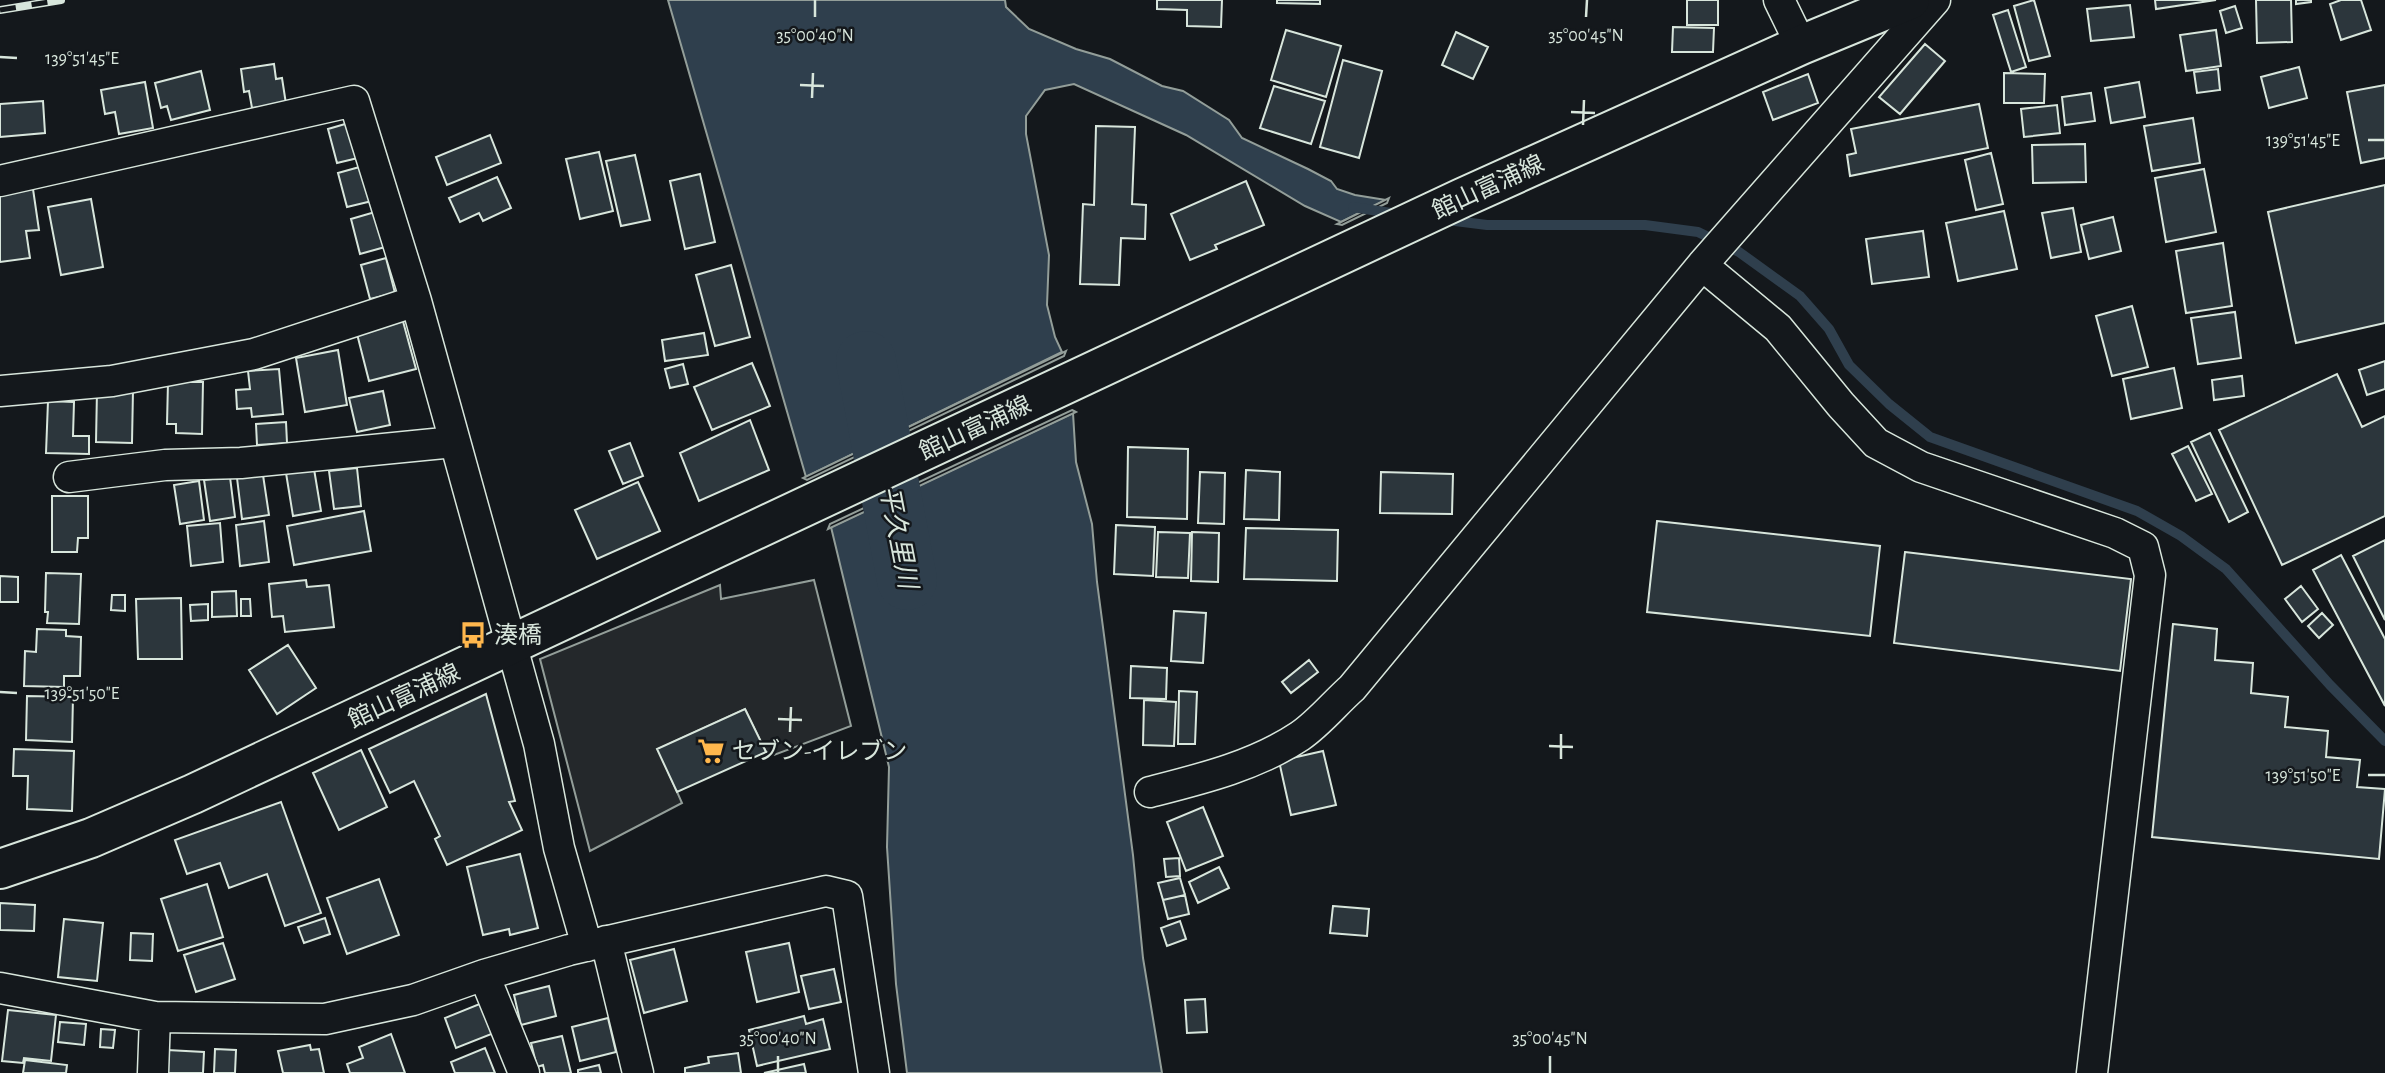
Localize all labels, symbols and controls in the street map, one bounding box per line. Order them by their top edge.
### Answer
text: 35°00'40"N [776,27,854,45]
text: 35°00'45"N [1548,27,1624,45]
text: 139°51'45"E [45,50,119,68]
text: 139°51'45"E [2266,132,2340,150]
street label: 館山富浦線 [1428,150,1548,224]
street label: 館山富浦線 [915,391,1035,465]
water label: 平久里川 [875,483,922,594]
bus stop icon: 湊橋 [458,620,488,650]
place label: 湊橋 [494,622,542,648]
street label: 館山富浦線 [344,659,464,733]
text: 139°51'50"E [45,685,120,703]
supermarket icon: セブン-イレブン [696,736,726,766]
place label: セブン-イレブン [732,738,907,764]
text: 139°51'50"E [2266,767,2341,785]
text: 35°00'40"N [739,1030,817,1048]
text: 35°00'45"N [1512,1030,1588,1048]

